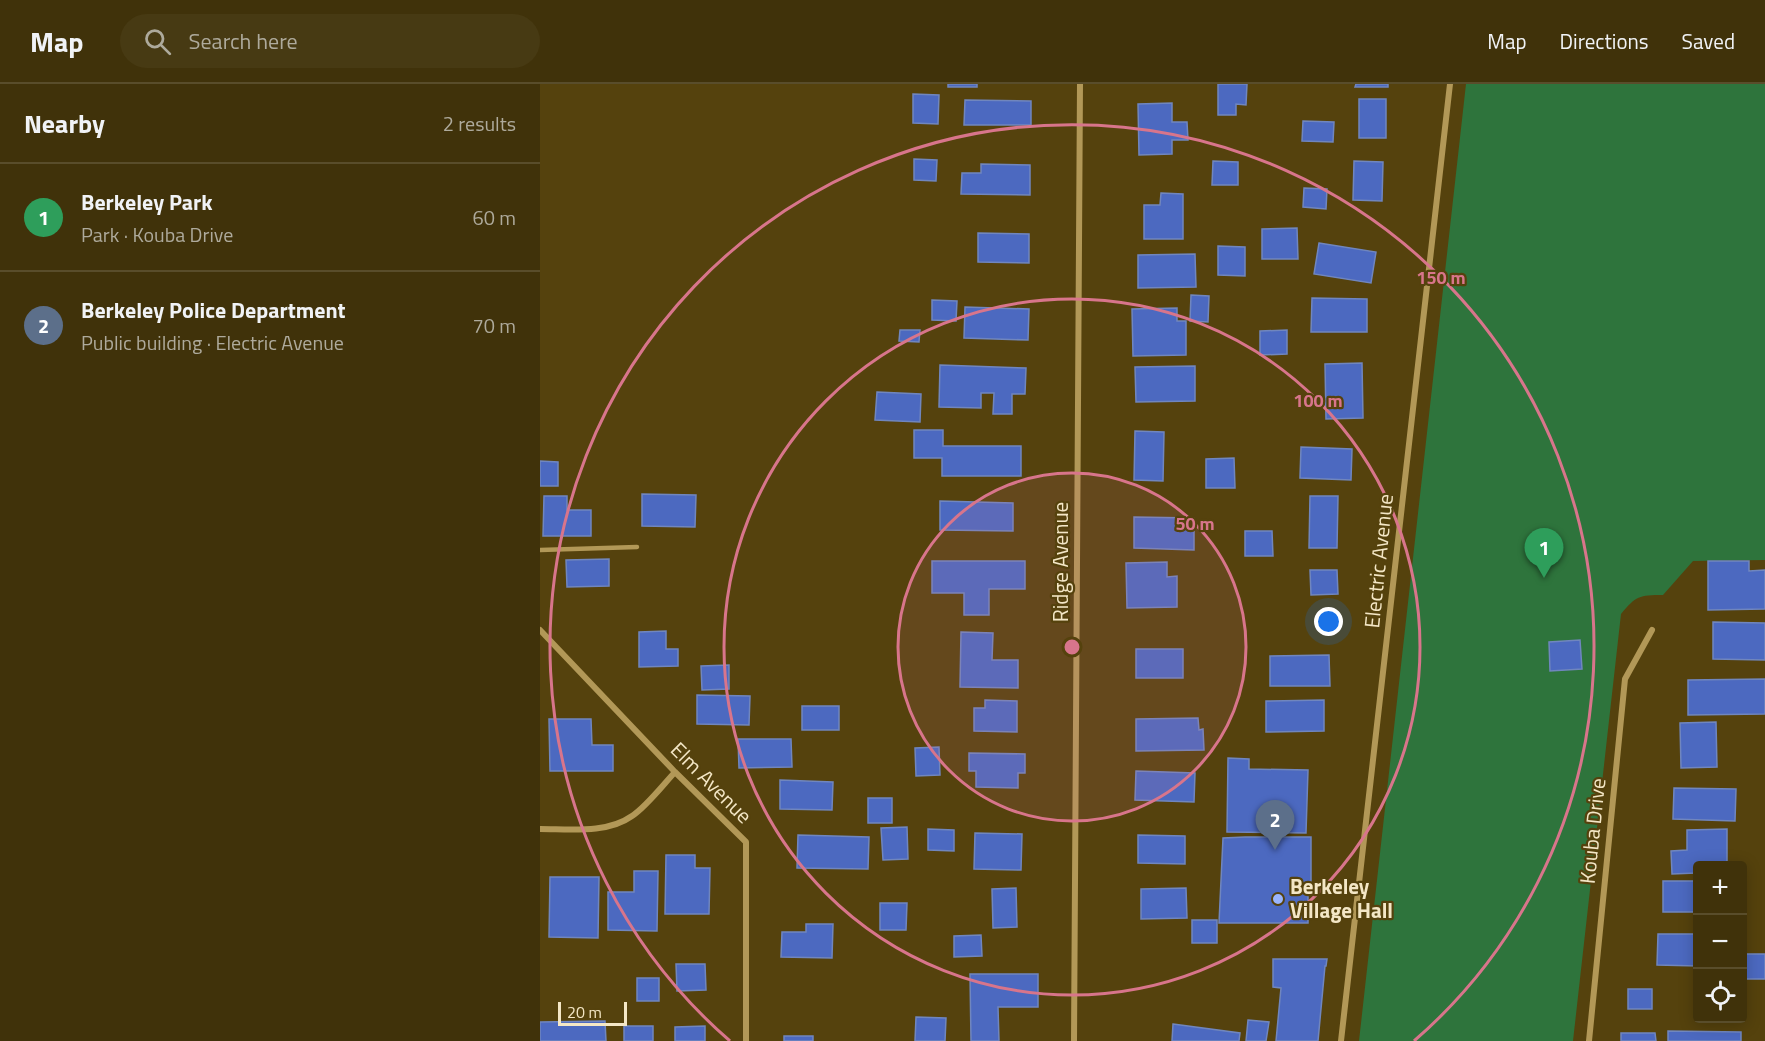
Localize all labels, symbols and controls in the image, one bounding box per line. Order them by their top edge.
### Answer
search box [120,14,540,68]
text: Map [30,20,84,63]
text: Search here [189,24,298,58]
icon: search [141,25,174,58]
text: Map [1487,25,1527,57]
text: Directions [1560,25,1649,57]
text: Saved [1682,25,1735,57]
text: Nearby [24,104,105,143]
text: 2 results [443,108,516,139]
text: Berkeley Park [81,185,213,219]
text: 1 [38,202,49,233]
text: 60 m [472,202,516,233]
text: Park · Kouba Drive [81,219,233,250]
text: 150 m [1416,264,1466,291]
text: Berkeley Police Department [81,293,346,327]
text: 2 [38,310,49,341]
text: 70 m [472,310,516,341]
text: Public building · Electric Avenue [81,327,344,358]
text: 100 m [1293,387,1343,414]
street label: Electric Avenue [1355,492,1401,630]
street label: Ridge Avenue [1044,502,1076,622]
text: 50 m [1175,510,1215,537]
pin: 1 [1524,528,1564,578]
your location [1314,607,1343,636]
centre of rings [1062,637,1082,657]
street label: Elm Avenue [664,734,760,830]
street label: Kouba Drive [1571,777,1613,885]
pin: 2 [1256,800,1294,850]
map controls [1693,861,1747,1023]
button: + [1693,861,1747,915]
place label: Berkeley Village Hall [1290,870,1393,926]
marker: Berkeley Village Hall [1271,892,1285,906]
button: − [1693,915,1747,969]
button: locate [1693,969,1747,1023]
scale bar [558,999,627,1026]
text: 20 m [567,1000,602,1024]

